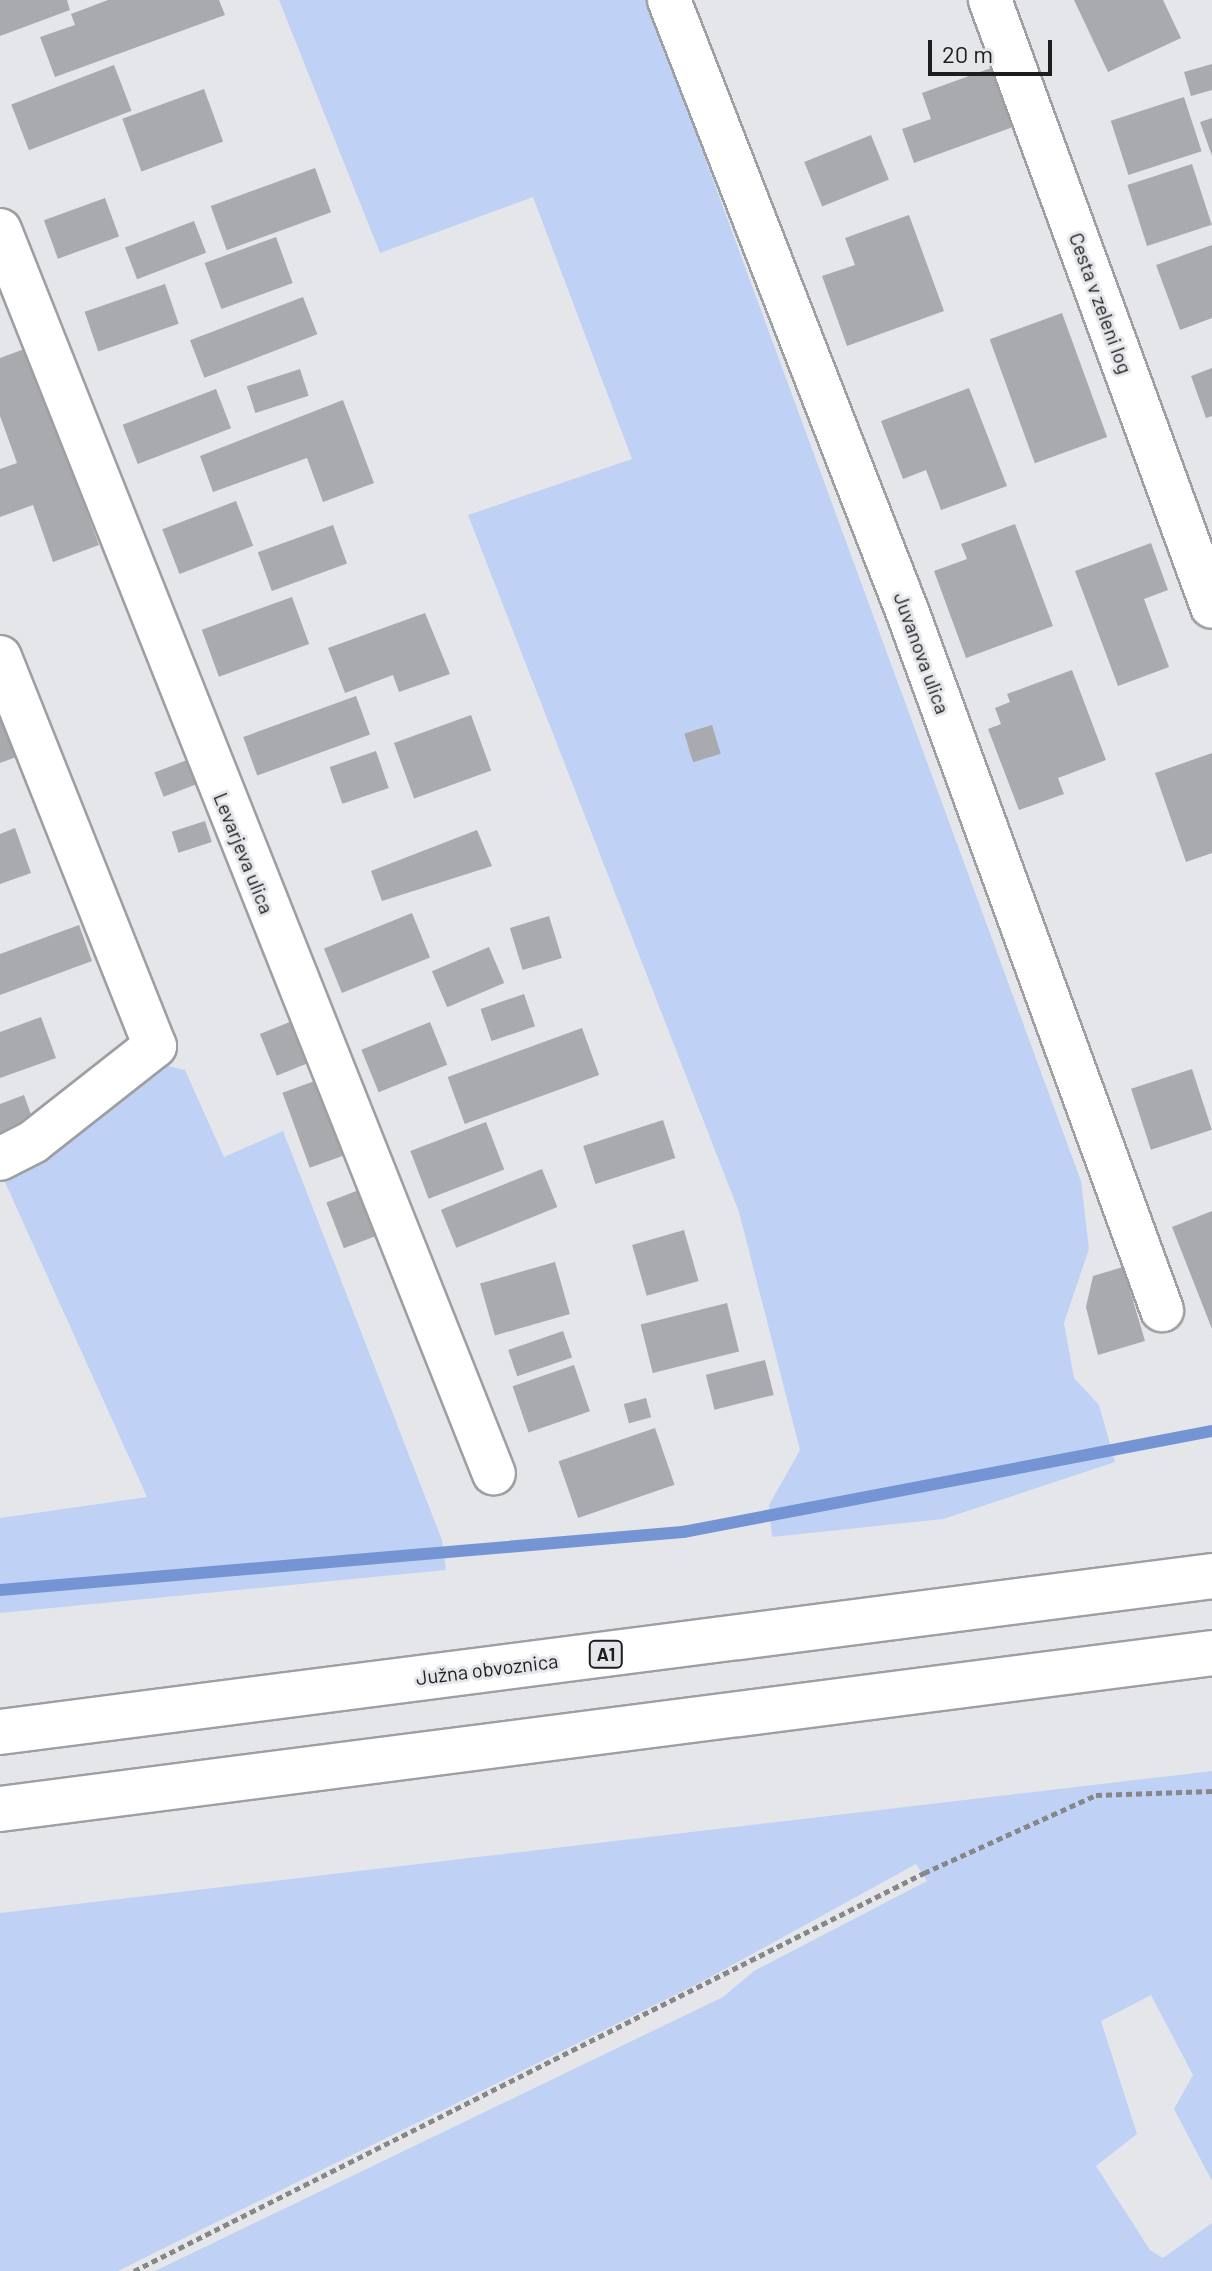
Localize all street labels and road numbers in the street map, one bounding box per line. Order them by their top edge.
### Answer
street label: Cesta v zeleni log [1064,229,1138,377]
street label: Juvanova ulica [889,589,955,717]
street label: Levarjeva ulica [209,789,279,917]
road number: A1 [588,1640,624,1668]
street label: Južna obvoznica [414,1648,560,1690]

